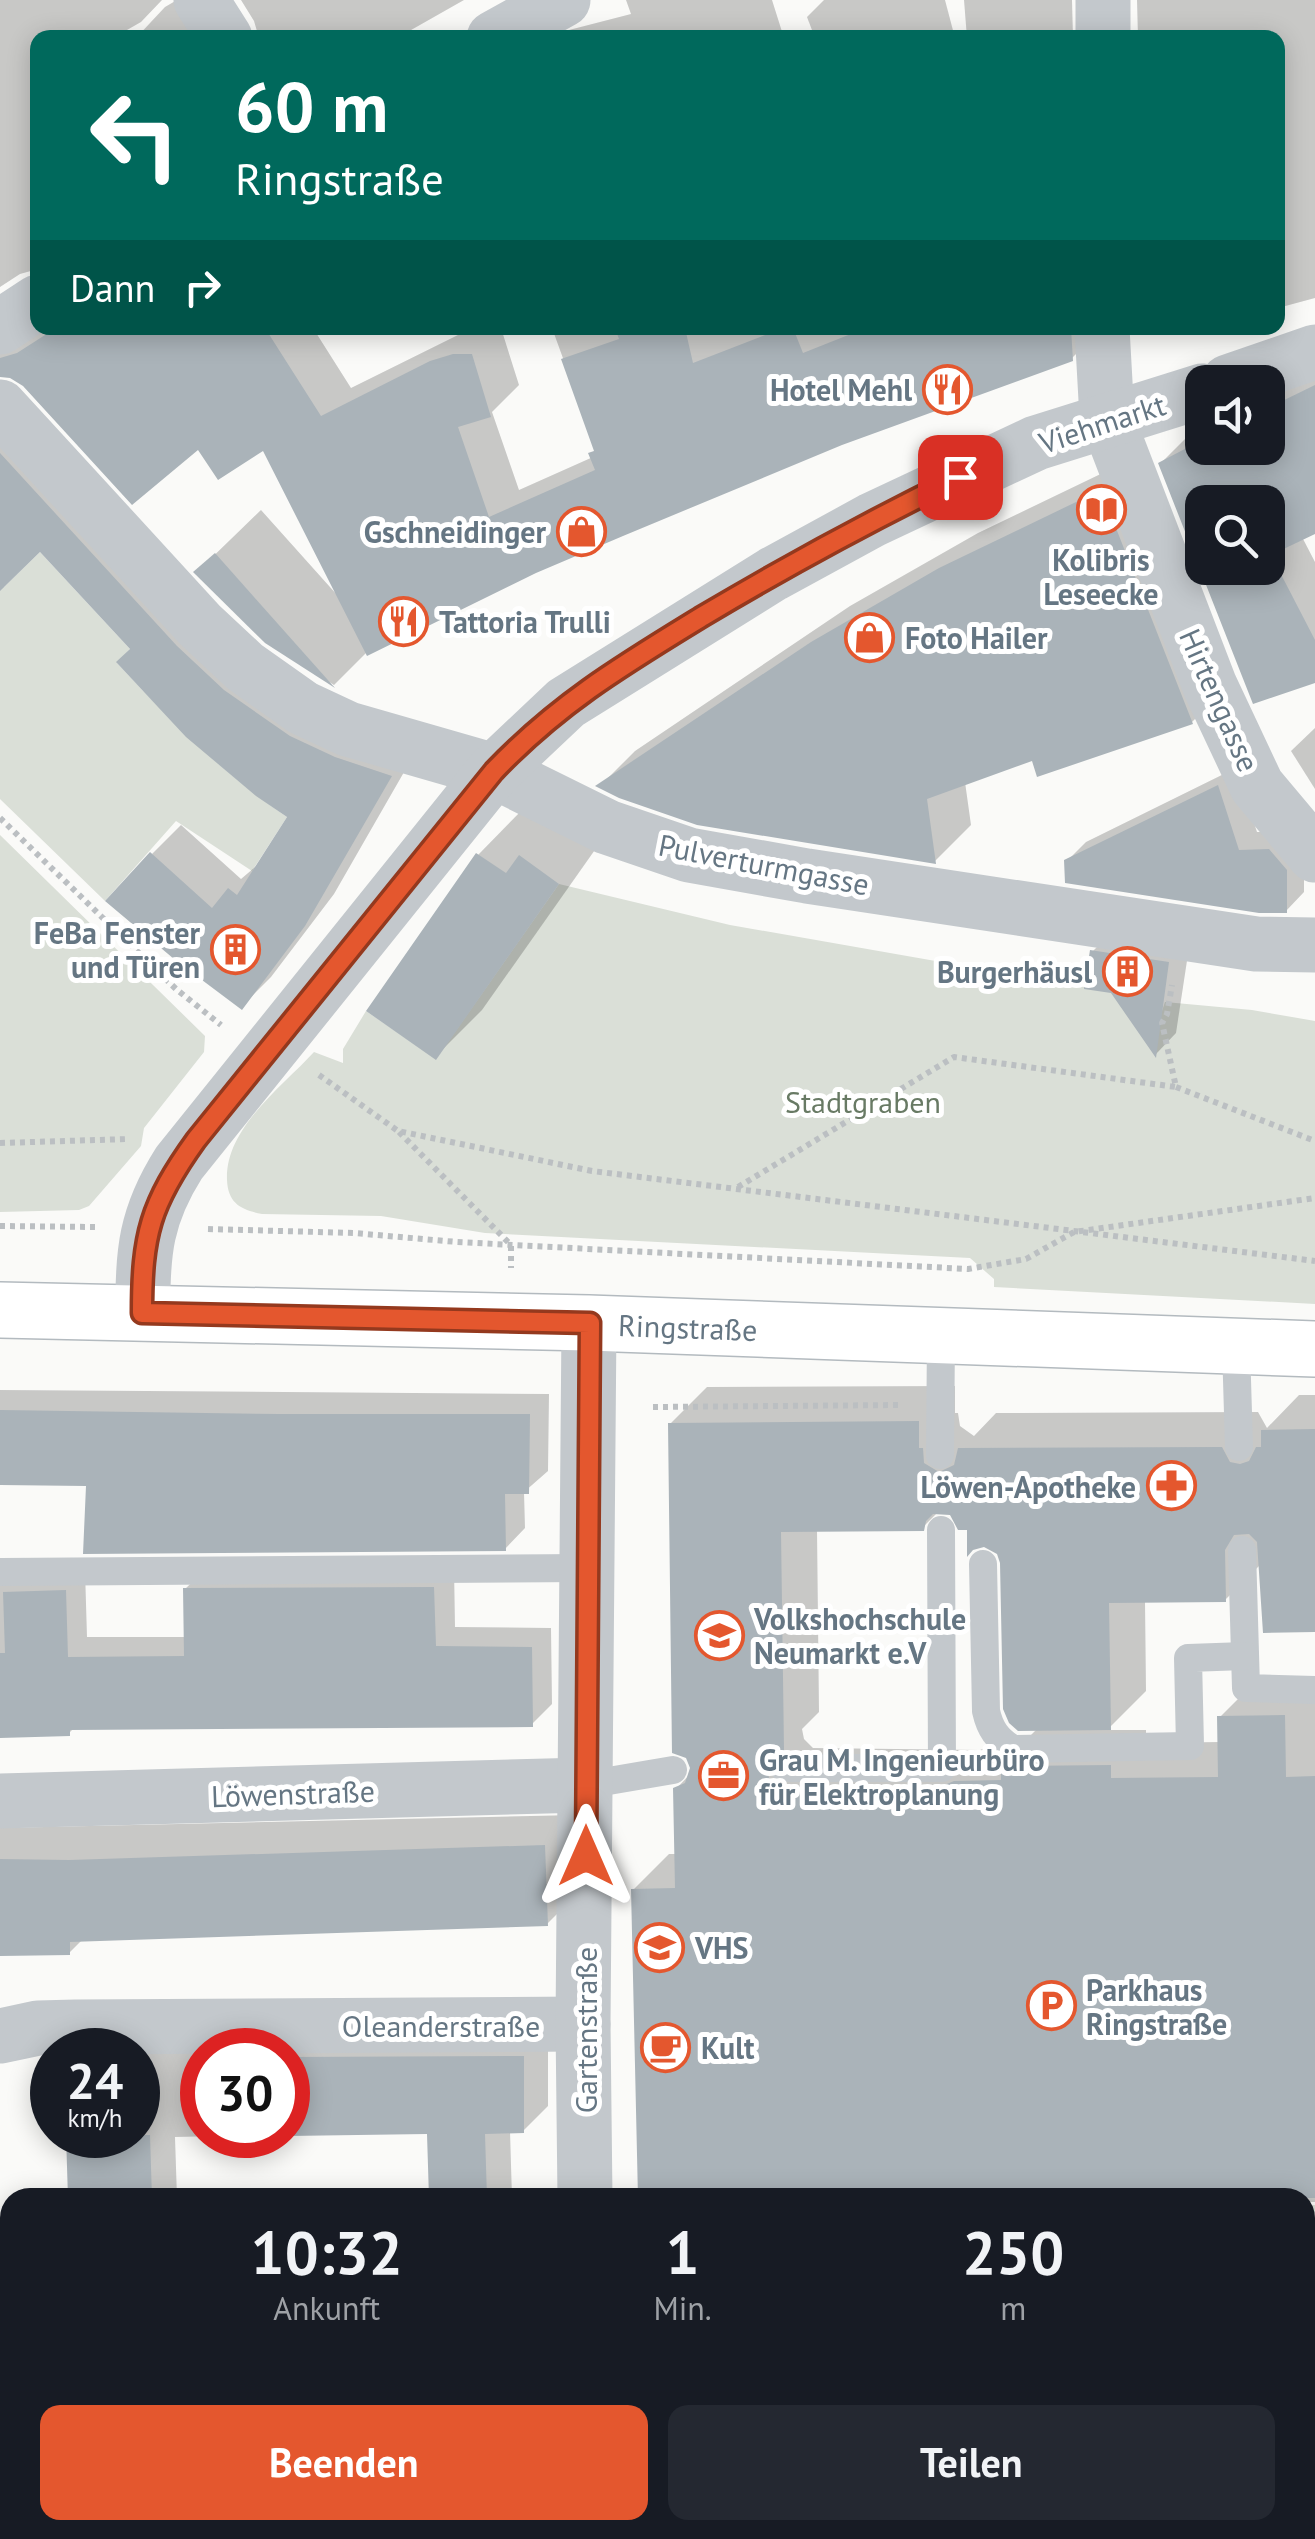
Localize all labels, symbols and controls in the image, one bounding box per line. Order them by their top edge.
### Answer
text: 60 m [235,61,388,151]
icon: left [70,70,200,200]
text: Ringstraße [235,149,444,207]
icon: right [175,260,230,315]
text: Dann [70,263,155,312]
restaurant icon: Hotel Mehl [921,363,973,415]
map controls [1185,365,1285,585]
button: sound [1185,365,1285,465]
place label: Hotel Mehl [770,370,912,409]
street label: Viehmarkt [1033,384,1170,462]
pin [918,435,1003,520]
icon: arrive [933,450,988,505]
library icon: Kolibris Leseecke [1075,484,1127,536]
button: search [1185,485,1285,585]
shop icon: Gschneidinger [555,505,607,557]
place label: Gschneidinger [364,512,546,551]
place label: Kolibris Leseecke [1043,540,1159,613]
restaurant icon: Tattoria Trulli [378,595,430,647]
place label: Tattoria Trulli [439,602,611,641]
shop icon: Foto Hailer [844,611,896,663]
place label: Foto Hailer [905,618,1048,657]
street label: Hirtengasse [1171,623,1269,777]
street label: Pulverturmgasse [655,824,873,904]
place label: FeBa Fenster und Türen [34,913,200,986]
building icon: FeBa Fenster und Türen [209,923,261,975]
building icon: Burgerhäusl [1101,945,1153,997]
place label: Burgerhäusl [937,952,1092,991]
park label: Stadtgraben [785,1082,941,1121]
street label: Ringstraße [617,1305,758,1349]
pharmacy icon: Löwen-Apotheke [1145,1460,1197,1512]
place label: Löwen-Apotheke [921,1467,1136,1506]
place label: Volkshochschule Neumarkt e.V [753,1599,966,1672]
school or university icon: Volkshochschule Neumarkt e.V [693,1609,745,1661]
place label: Grau M. Ingenieurbüro für Elektroplanung [759,1740,1045,1813]
office icon: Grau M. Ingenieurbüro für Elektroplanung [698,1750,750,1802]
street label: Löwenstraße [210,1771,376,1815]
position arrow [534,1804,638,1908]
school or university icon: VHS [634,1921,686,1973]
place label: VHS [694,1928,749,1967]
street label: Gartenstraße [566,1947,605,2113]
place label: Parkhaus Ringstraße [1086,1970,1227,2043]
parking icon: Parkhaus Ringstraße [1025,1980,1077,2032]
street label: Oleanderstraße [342,2006,540,2045]
cafe icon: Kult [640,2021,692,2073]
speed limit sign: 30 [180,2028,310,2158]
place label: Kult [701,2028,755,2067]
text: 24 [67,2048,123,2113]
text: km/h [68,2102,122,2134]
text: 10:32 [251,2213,403,2291]
text: 1 [666,2213,700,2291]
text: 250 [962,2213,1064,2291]
text: Ankunft [273,2287,380,2329]
text: Min. [653,2287,712,2329]
text: m [1000,2287,1026,2329]
button: Beenden [40,2405,648,2520]
button: Teilen [668,2405,1275,2520]

